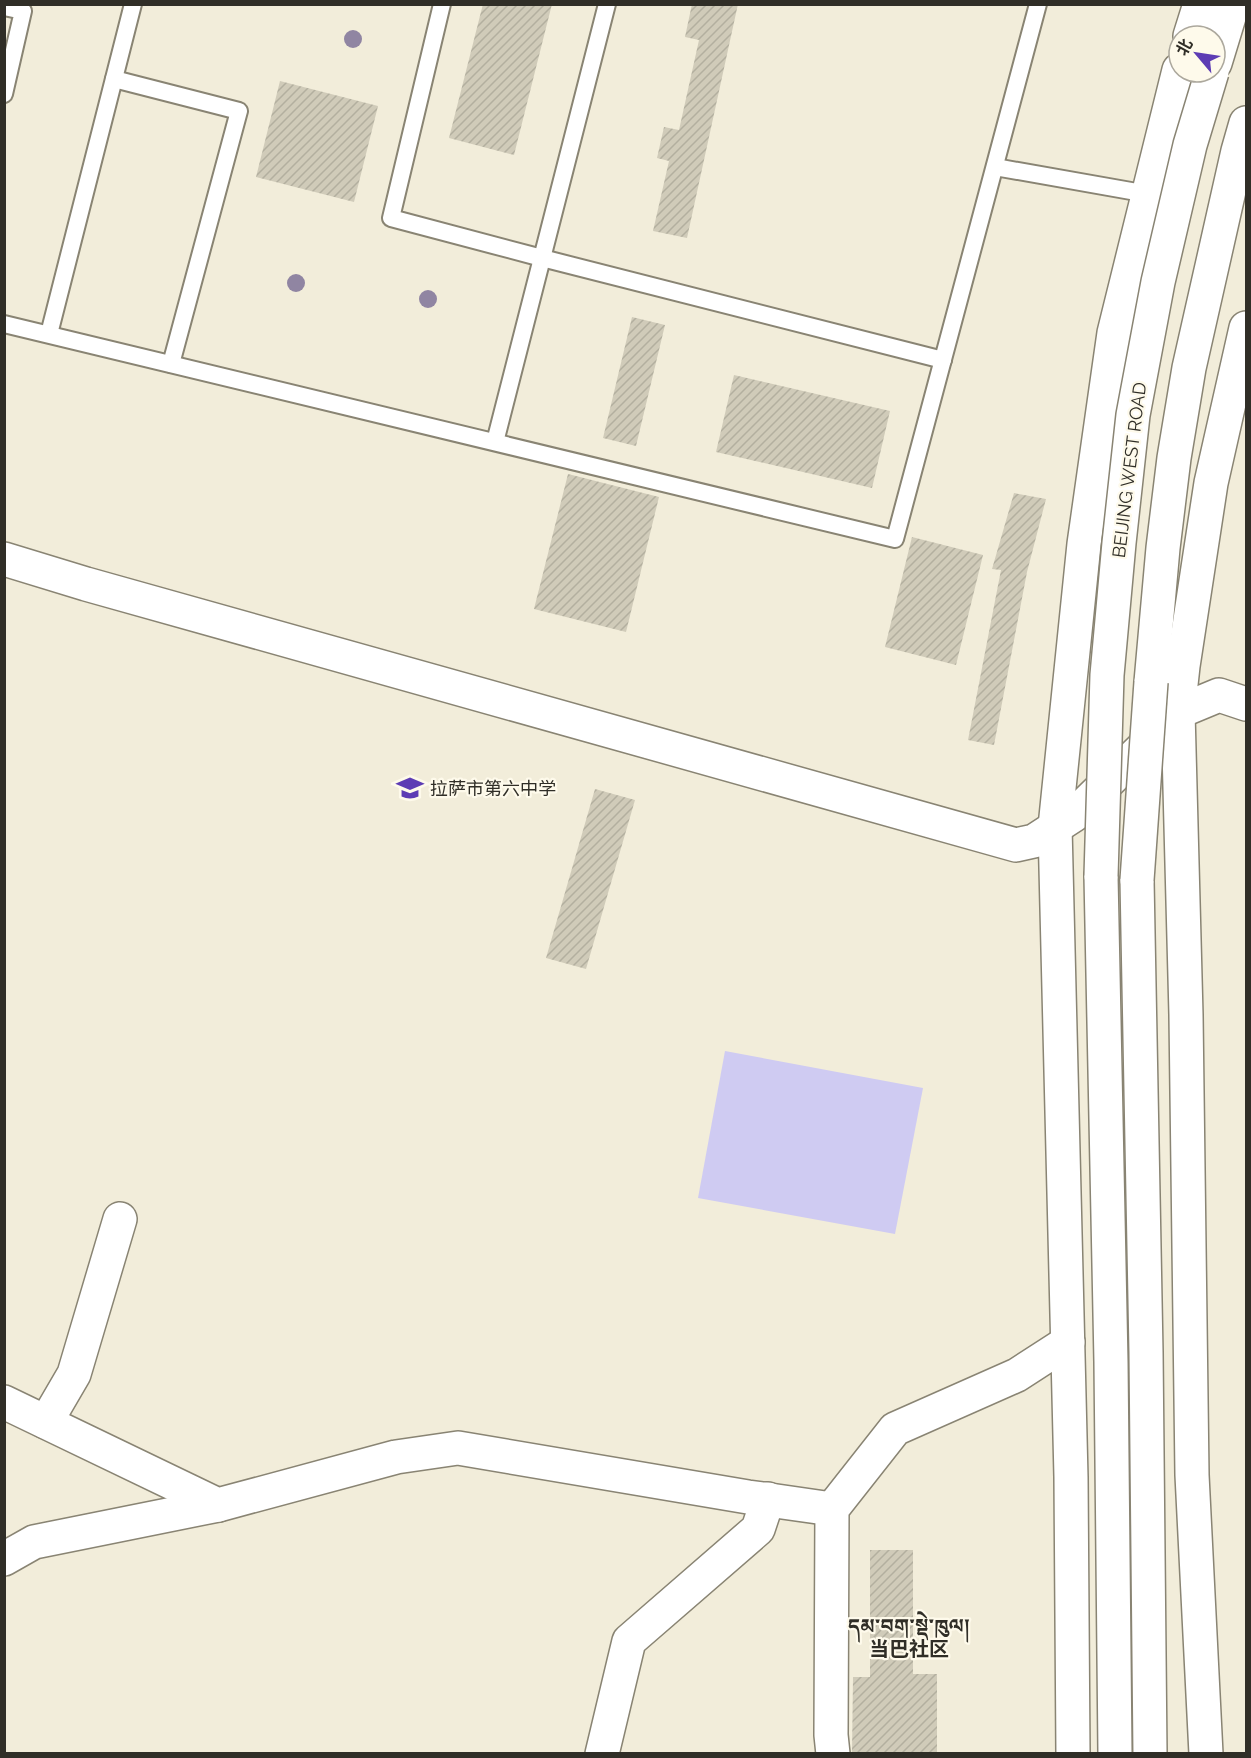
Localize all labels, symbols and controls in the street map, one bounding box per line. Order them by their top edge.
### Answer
north arrow [1167,24,1227,84]
text: 北 [1172,35,1197,59]
street label: BEIJING WEST ROAD [1108,381,1150,559]
school or university icon: 拉萨市第六中学 [395,773,425,803]
place label: 拉萨市第六中学 [430,778,556,799]
district label: དམ་བག་སྡེ་ཁུལ། 当巴社区 [848,1611,970,1661]

